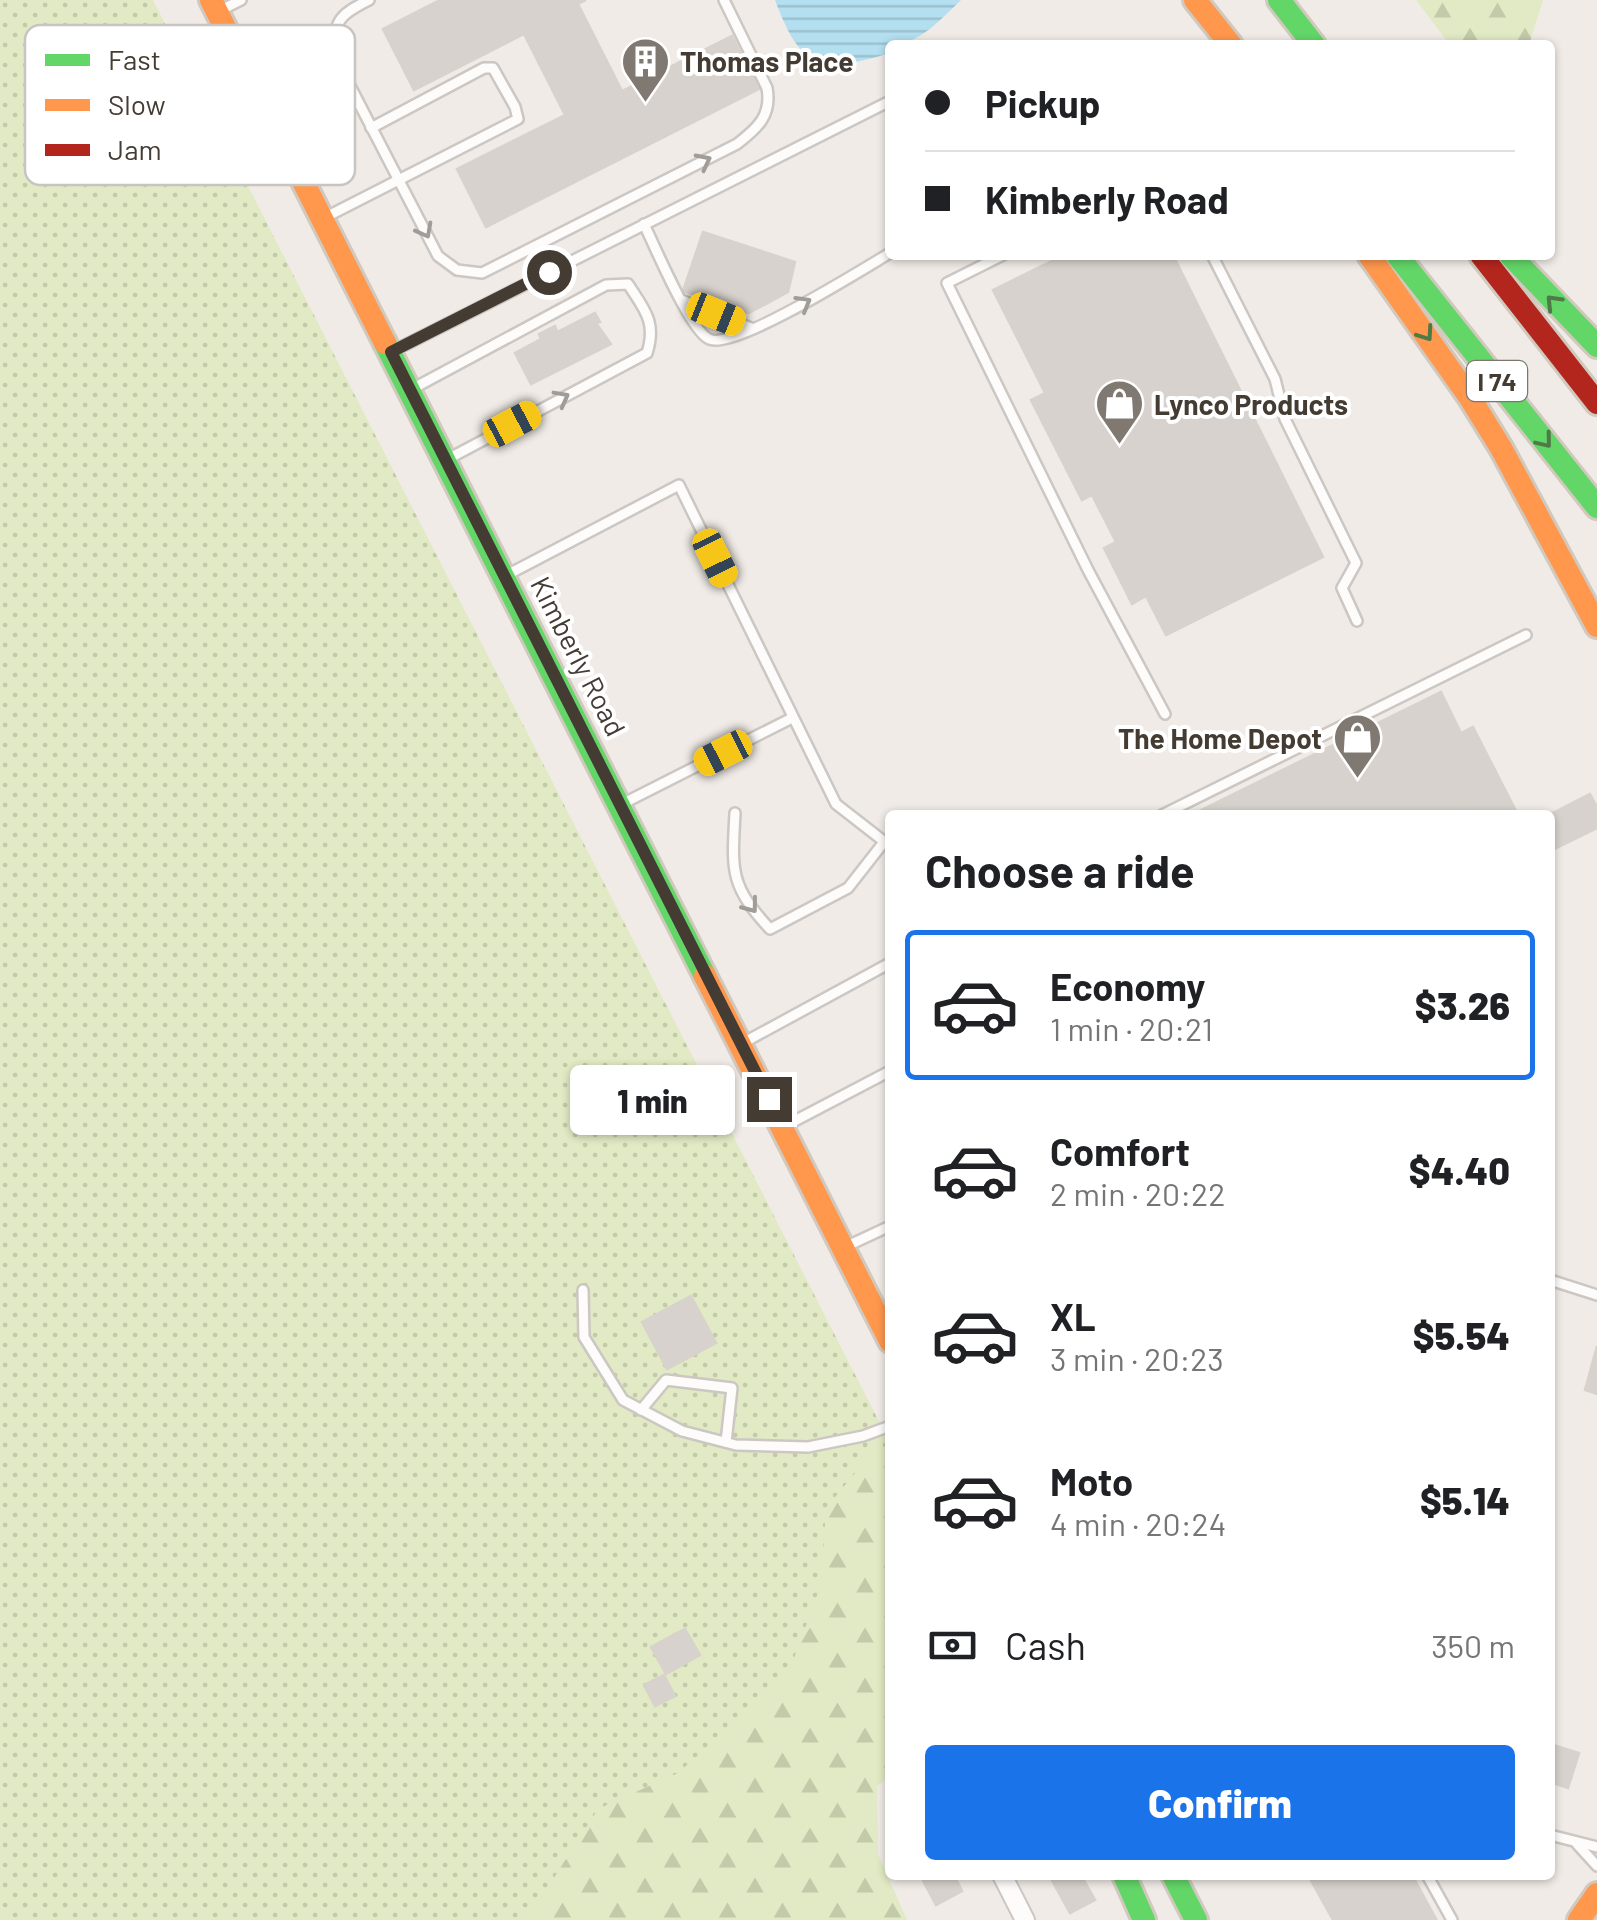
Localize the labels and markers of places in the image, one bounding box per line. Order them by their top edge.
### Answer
building icon: Thomas Place [619,35,671,103]
place label: Thomas Place [680,44,854,78]
shop icon: Lynco Products [1093,378,1145,446]
place label: Lynco Products [1154,387,1348,421]
shop icon: The Home Depot [1331,712,1383,780]
place label: The Home Depot [1118,721,1322,755]

